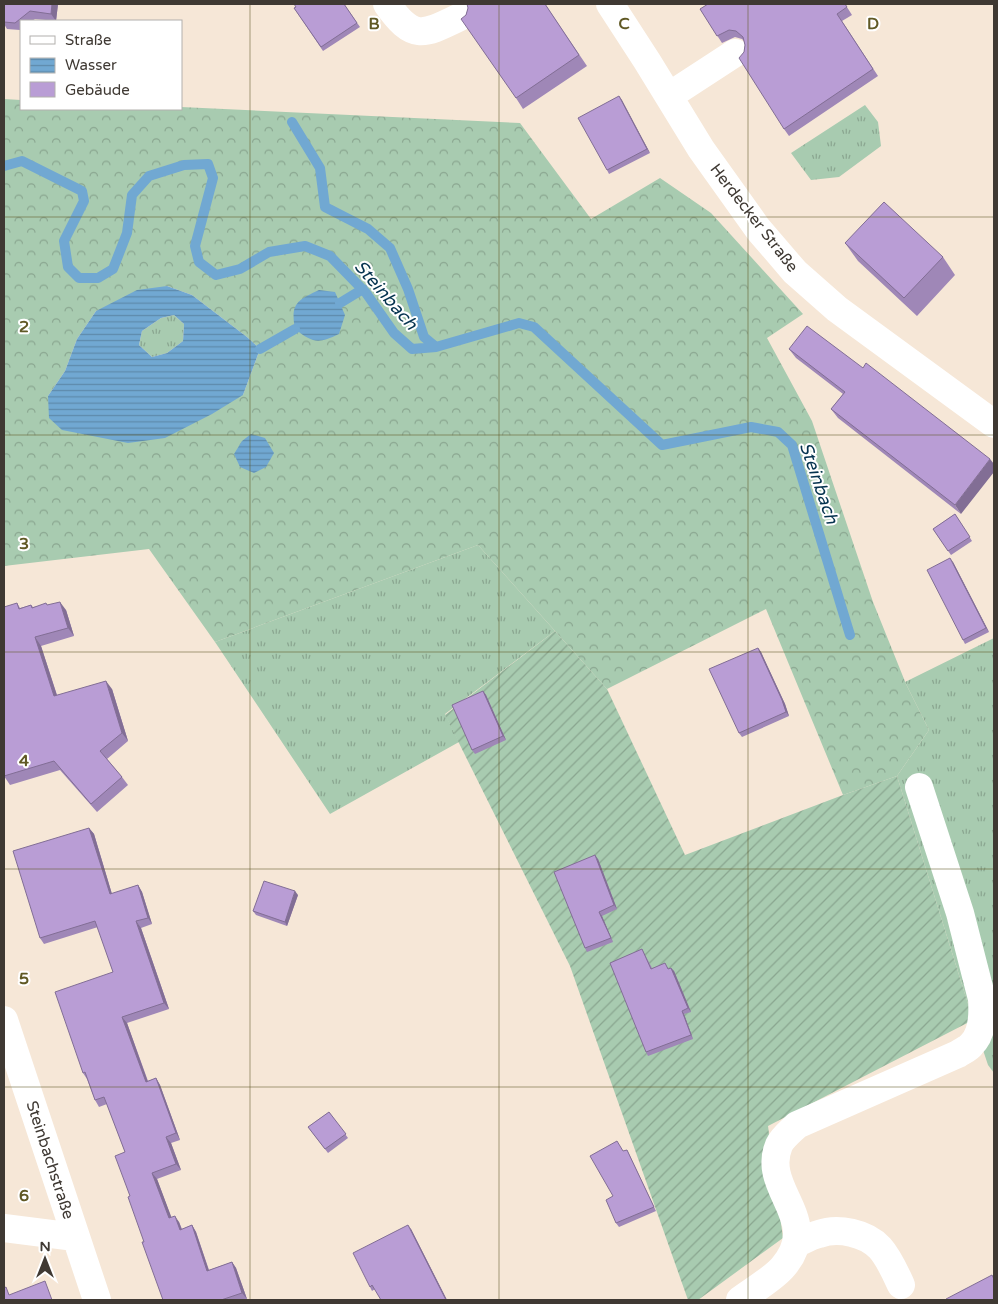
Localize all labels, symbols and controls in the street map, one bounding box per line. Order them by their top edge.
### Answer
text: B [368,14,380,34]
text: C [618,14,630,34]
text: D [867,14,879,34]
legend [20,20,182,110]
text: Straße [65,31,111,49]
text: Wasser [65,56,117,74]
text: Gebäude [65,81,130,99]
street label: Herdecker Straße [706,160,802,276]
water label: Steinbach [350,256,423,335]
text: 2 [19,317,29,337]
water label: Steinbach [795,439,844,528]
text: 3 [19,534,29,554]
text: 4 [19,751,29,771]
text: 5 [19,969,29,989]
street label: Steinbachstraße [21,1098,79,1222]
text: 6 [19,1186,29,1206]
north arrow [20,1234,70,1284]
text: N [39,1238,51,1255]

